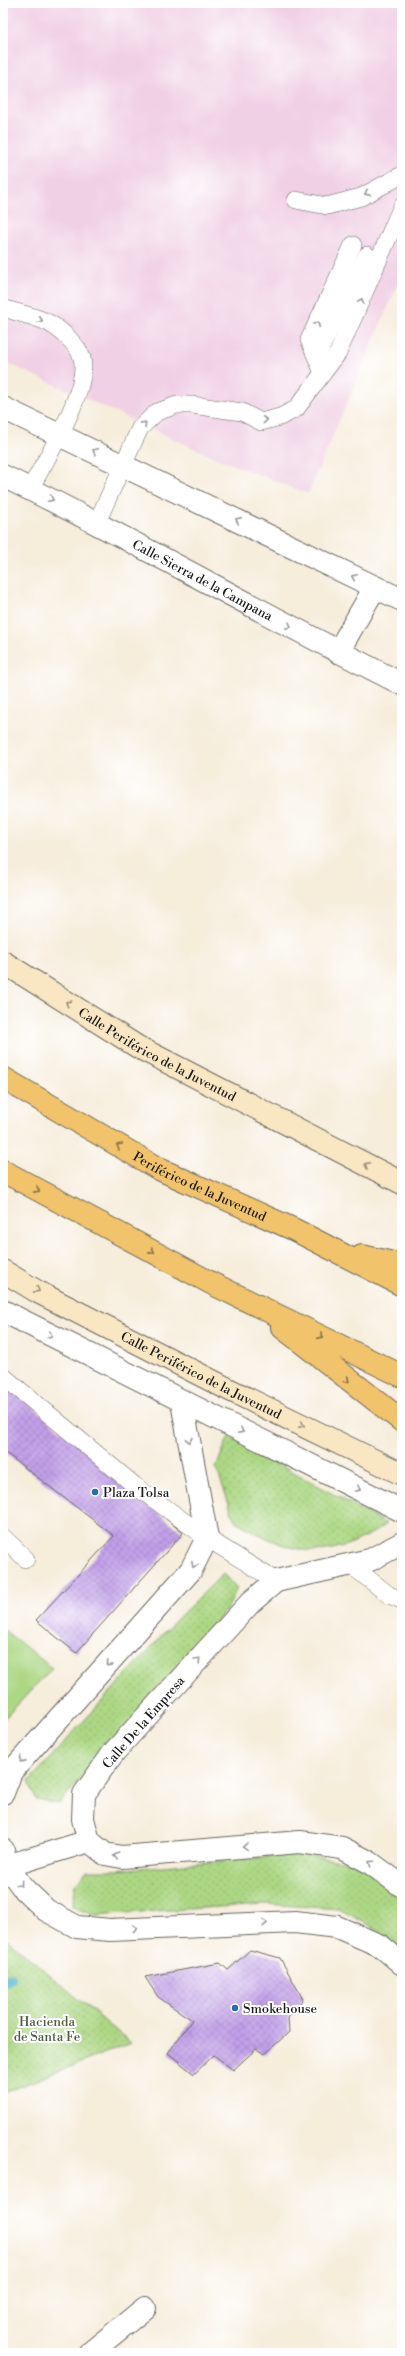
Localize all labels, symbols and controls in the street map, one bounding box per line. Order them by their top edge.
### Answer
one-way arrow [364,188,372,196]
one-way arrow [356,298,364,306]
one-way arrow [36,315,43,324]
one-way arrow [312,321,320,329]
one-way arrow [262,416,269,425]
one-way arrow [139,421,147,429]
one-way arrow [92,448,100,456]
one-way arrow [46,494,54,502]
one-way arrow [234,517,242,525]
street label: Calle Sierra de la Campana [129,537,275,625]
one-way arrow [351,574,359,582]
one-way arrow [285,621,292,629]
one-way arrow [66,1001,73,1008]
street label: Calle Periférico de la Juventud [75,1005,239,1105]
one-way arrow [116,1143,123,1150]
street label: Periférico de la Juventud [130,1149,269,1225]
one-way arrow [364,1162,371,1170]
one-way arrow [33,1185,41,1193]
one-way arrow [148,1247,155,1254]
one-way arrow [33,1286,40,1293]
street label: Calle Periférico de la Juventud [118,1329,284,1423]
one-way arrow [46,1330,53,1338]
one-way arrow [317,1332,325,1339]
one-way arrow [343,1375,350,1382]
one-way arrow [298,1420,306,1428]
one-way arrow [237,1426,245,1434]
one-way arrow [185,1437,193,1444]
one-way arrow [354,1484,361,1492]
place label: Plaza Tolsa [103,1485,170,1501]
marker: Plaza Tolsa [90,1487,100,1497]
one-way arrow [191,1561,198,1569]
one-way arrow [193,1657,200,1664]
one-way arrow [106,1659,113,1666]
street label: Calle De la Empresa [99,1673,188,1772]
one-way arrow [20,1756,27,1763]
one-way arrow [242,1842,248,1851]
one-way arrow [113,1852,119,1861]
one-way arrow [368,1861,375,1868]
one-way arrow [15,1879,22,1886]
one-way arrow [262,1919,268,1927]
one-way arrow [132,1924,138,1933]
place label: Smokehouse [243,2001,318,2017]
marker: Smokehouse [230,2003,240,2013]
park label: Hacienda de Santa Fe [14,2014,81,2045]

